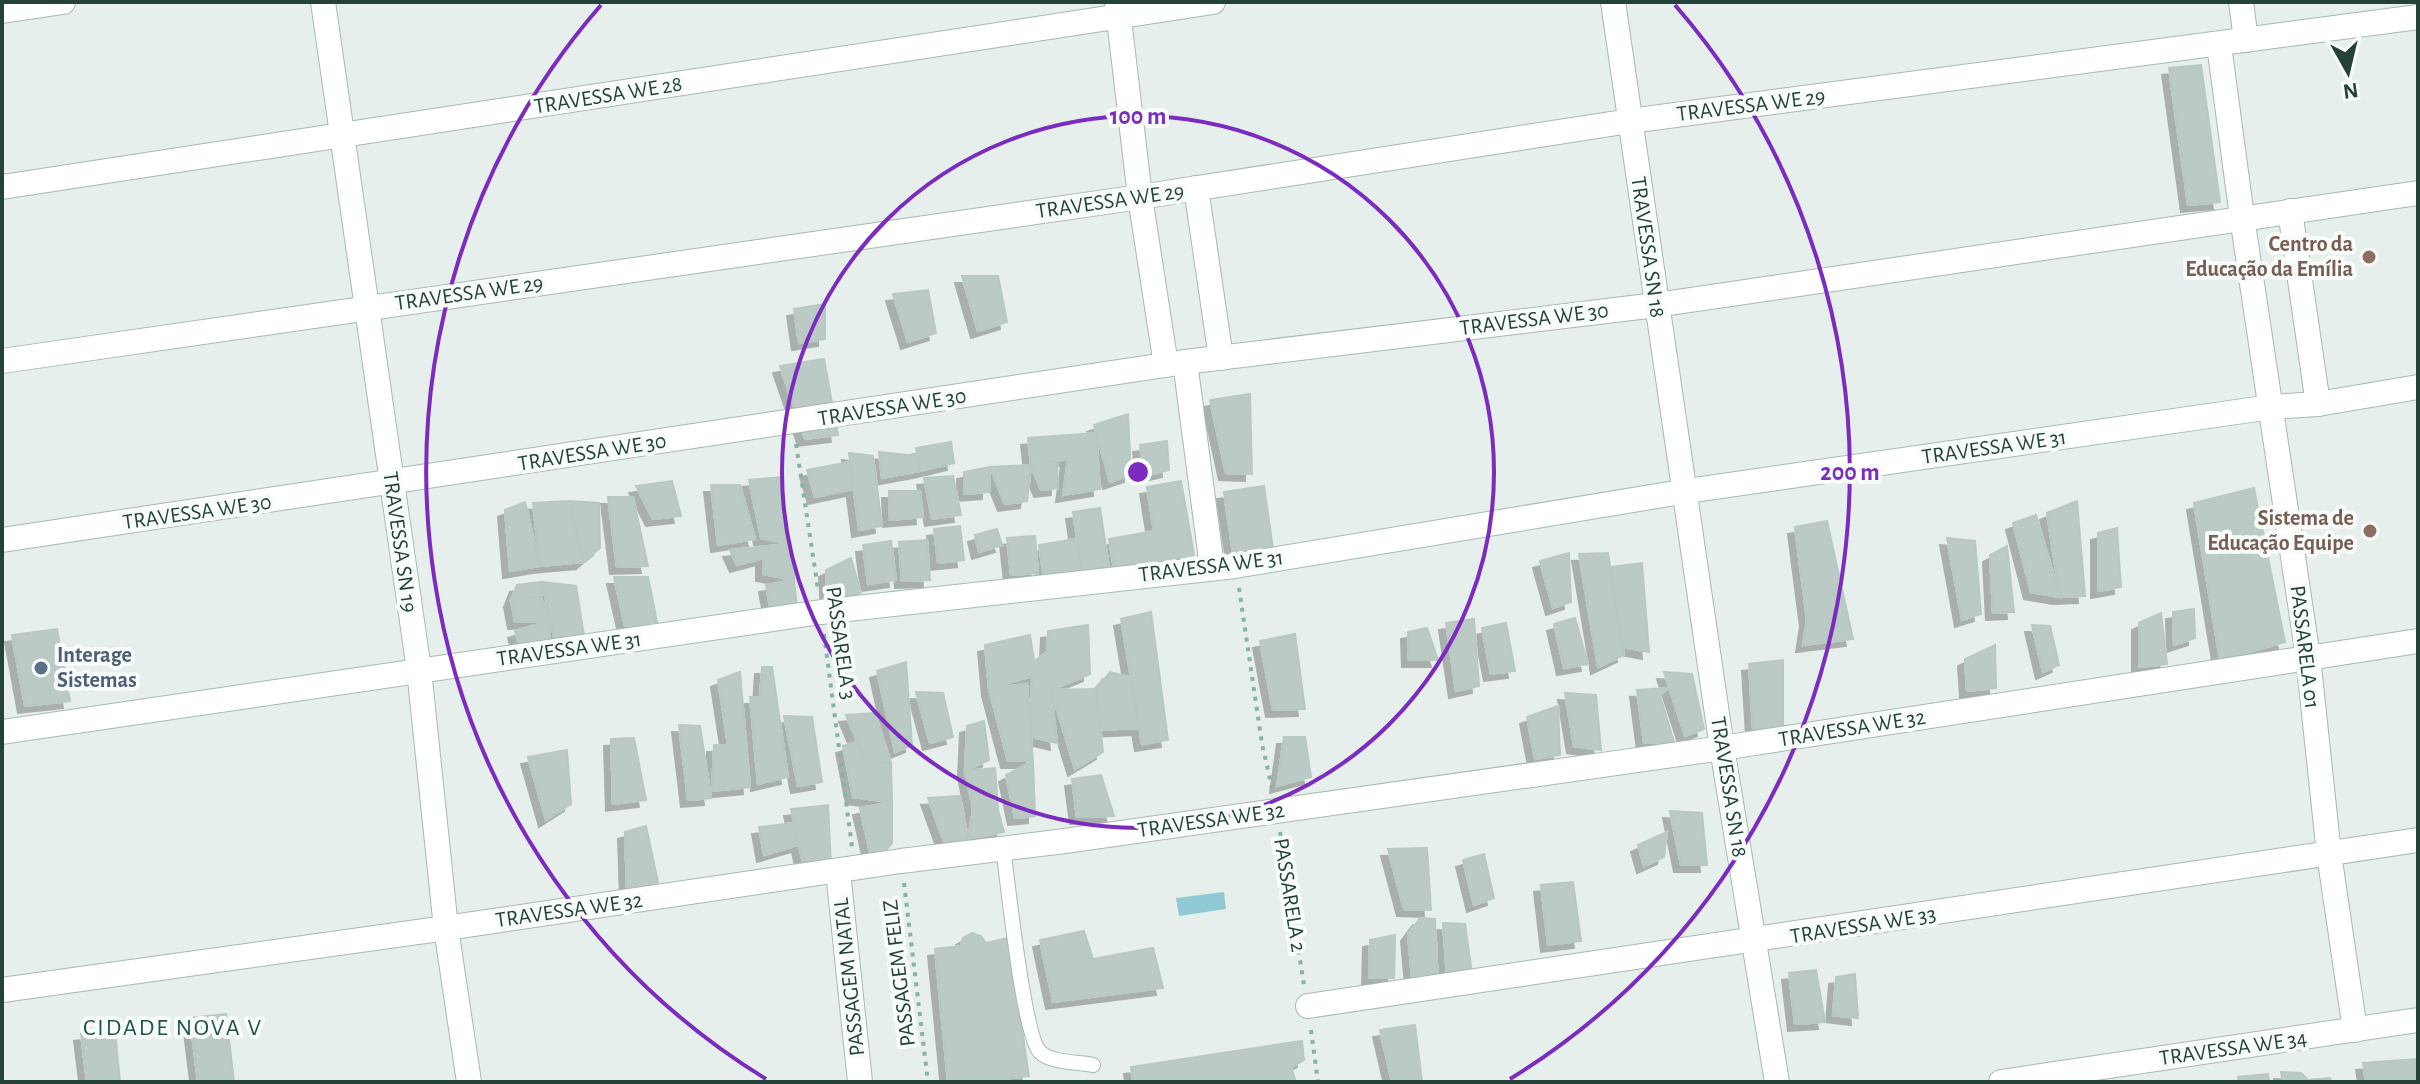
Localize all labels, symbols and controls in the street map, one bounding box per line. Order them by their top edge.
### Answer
north arrow [2308,32,2388,112]
street label: TRAVESSA WE 28 [532,72,684,118]
text: N [2342,79,2360,103]
street label: TRAVESSA WE 29 [1675,85,1827,125]
text: 100 m [1110,105,1166,129]
street label: TRAVESSA SN 18 [1627,175,1669,319]
street label: TRAVESSA WE 29 [1034,180,1186,222]
place label: Centro da Educação da Emília [2185,233,2353,280]
marker: Centro da Educação da Emília [2360,248,2378,266]
street label: TRAVESSA WE 29 [393,272,545,314]
street label: TRAVESSA WE 30 [1458,299,1610,339]
street label: TRAVESSA WE 30 [816,384,968,430]
street label: TRAVESSA WE 31 [1920,426,2068,468]
street label: TRAVESSA WE 30 [516,429,668,475]
centre of rings [1124,458,1152,486]
text: 200 m [1820,461,1880,485]
street label: TRAVESSA SN 19 [379,470,421,614]
street label: TRAVESSA WE 30 [121,491,273,533]
place label: Sistema de Educação Equipe [2207,507,2354,554]
marker: Sistema de Educação Equipe [2361,522,2379,540]
street label: TRAVESSA WE 31 [1137,546,1285,586]
street label: PASSARELA 01 [2287,584,2323,710]
street label: PASSARELA 3 [822,585,860,701]
street label: TRAVESSA WE 31 [495,628,643,670]
place label: Interage Sistemas [57,644,137,691]
marker: Interage Sistemas [32,659,50,677]
street label: TRAVESSA WE 32 [1777,706,1927,750]
street label: TRAVESSA SN 18 [1707,715,1751,859]
street label: TRAVESSA WE 32 [1136,799,1286,841]
street label: PASSARELA 2 [1270,837,1310,953]
street label: TRAVESSA WE 32 [494,889,644,931]
street label: PASSAGEM NATAL [830,896,868,1057]
street label: PASSAGEM FELIZ [879,898,919,1048]
street label: TRAVESSA WE 33 [1789,903,1937,947]
district label: CIDADE NOVA V [83,1016,263,1040]
street label: TRAVESSA WE 34 [2158,1027,2308,1069]

